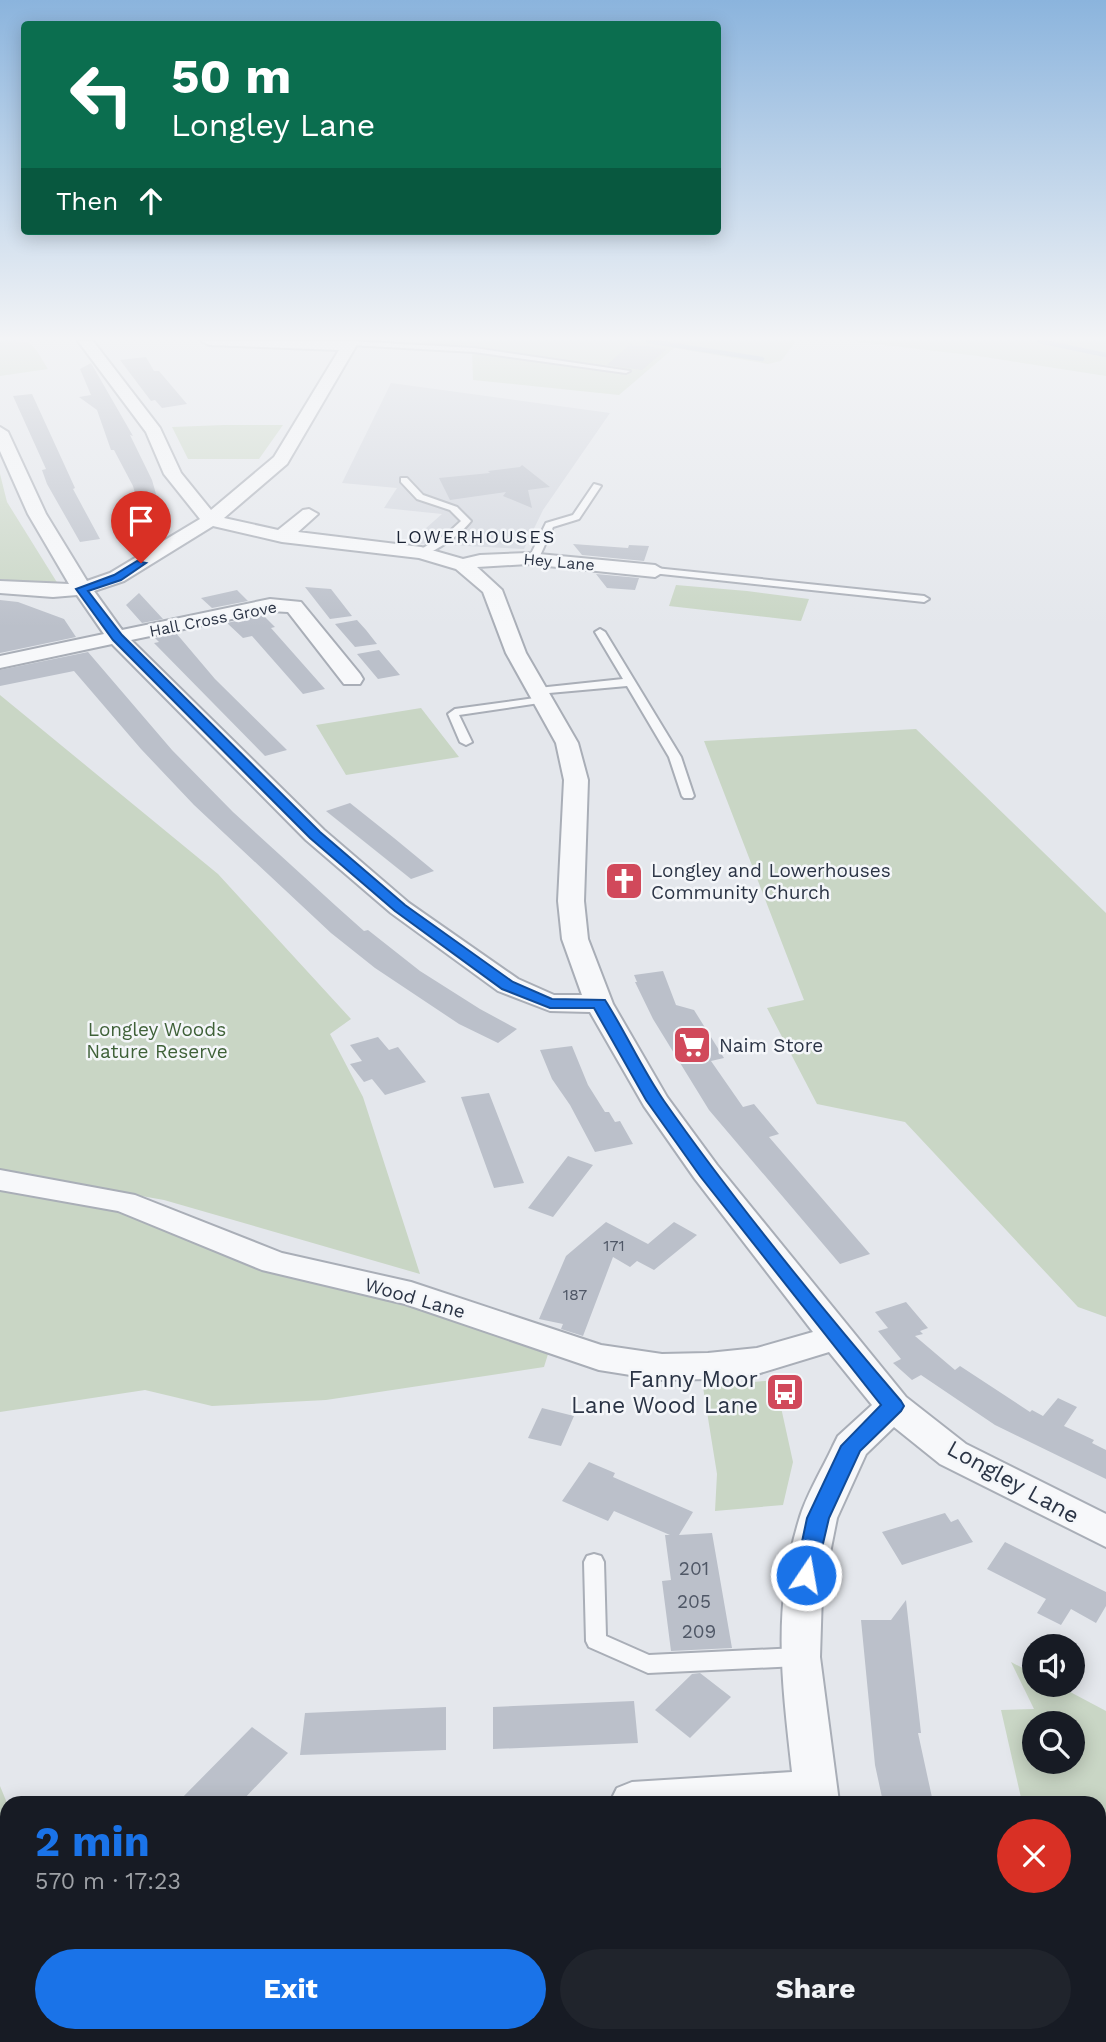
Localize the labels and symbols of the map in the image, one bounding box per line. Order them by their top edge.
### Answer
pin [111,491,171,563]
district label: LOWERHOUSES [396,526,556,547]
street label: Hey Lane [523,549,595,575]
street label: Hall Cross Grove [148,597,278,641]
place label: Longley and Lowerhouses Community Church [651,859,891,904]
church icon: Longley and Lowerhouses Community Church [603,860,645,902]
park label: Longley Woods Nature Reserve [86,1018,228,1063]
supermarket icon: Naim Store [671,1024,713,1066]
place label: Naim Store [719,1034,823,1057]
house number: 171 [603,1236,625,1255]
street label: Wood Lane [362,1273,468,1323]
house number: 187 [563,1285,587,1304]
place label: Fanny Moor Lane Wood Lane [571,1366,758,1419]
bus stop icon: Fanny Moor Lane Wood Lane [764,1371,806,1413]
street label: Longley Lane [942,1435,1084,1529]
position arrow [769,1538,843,1612]
house number: 201 [679,1557,709,1580]
house number: 205 [677,1590,711,1613]
house number: 209 [682,1620,716,1643]

